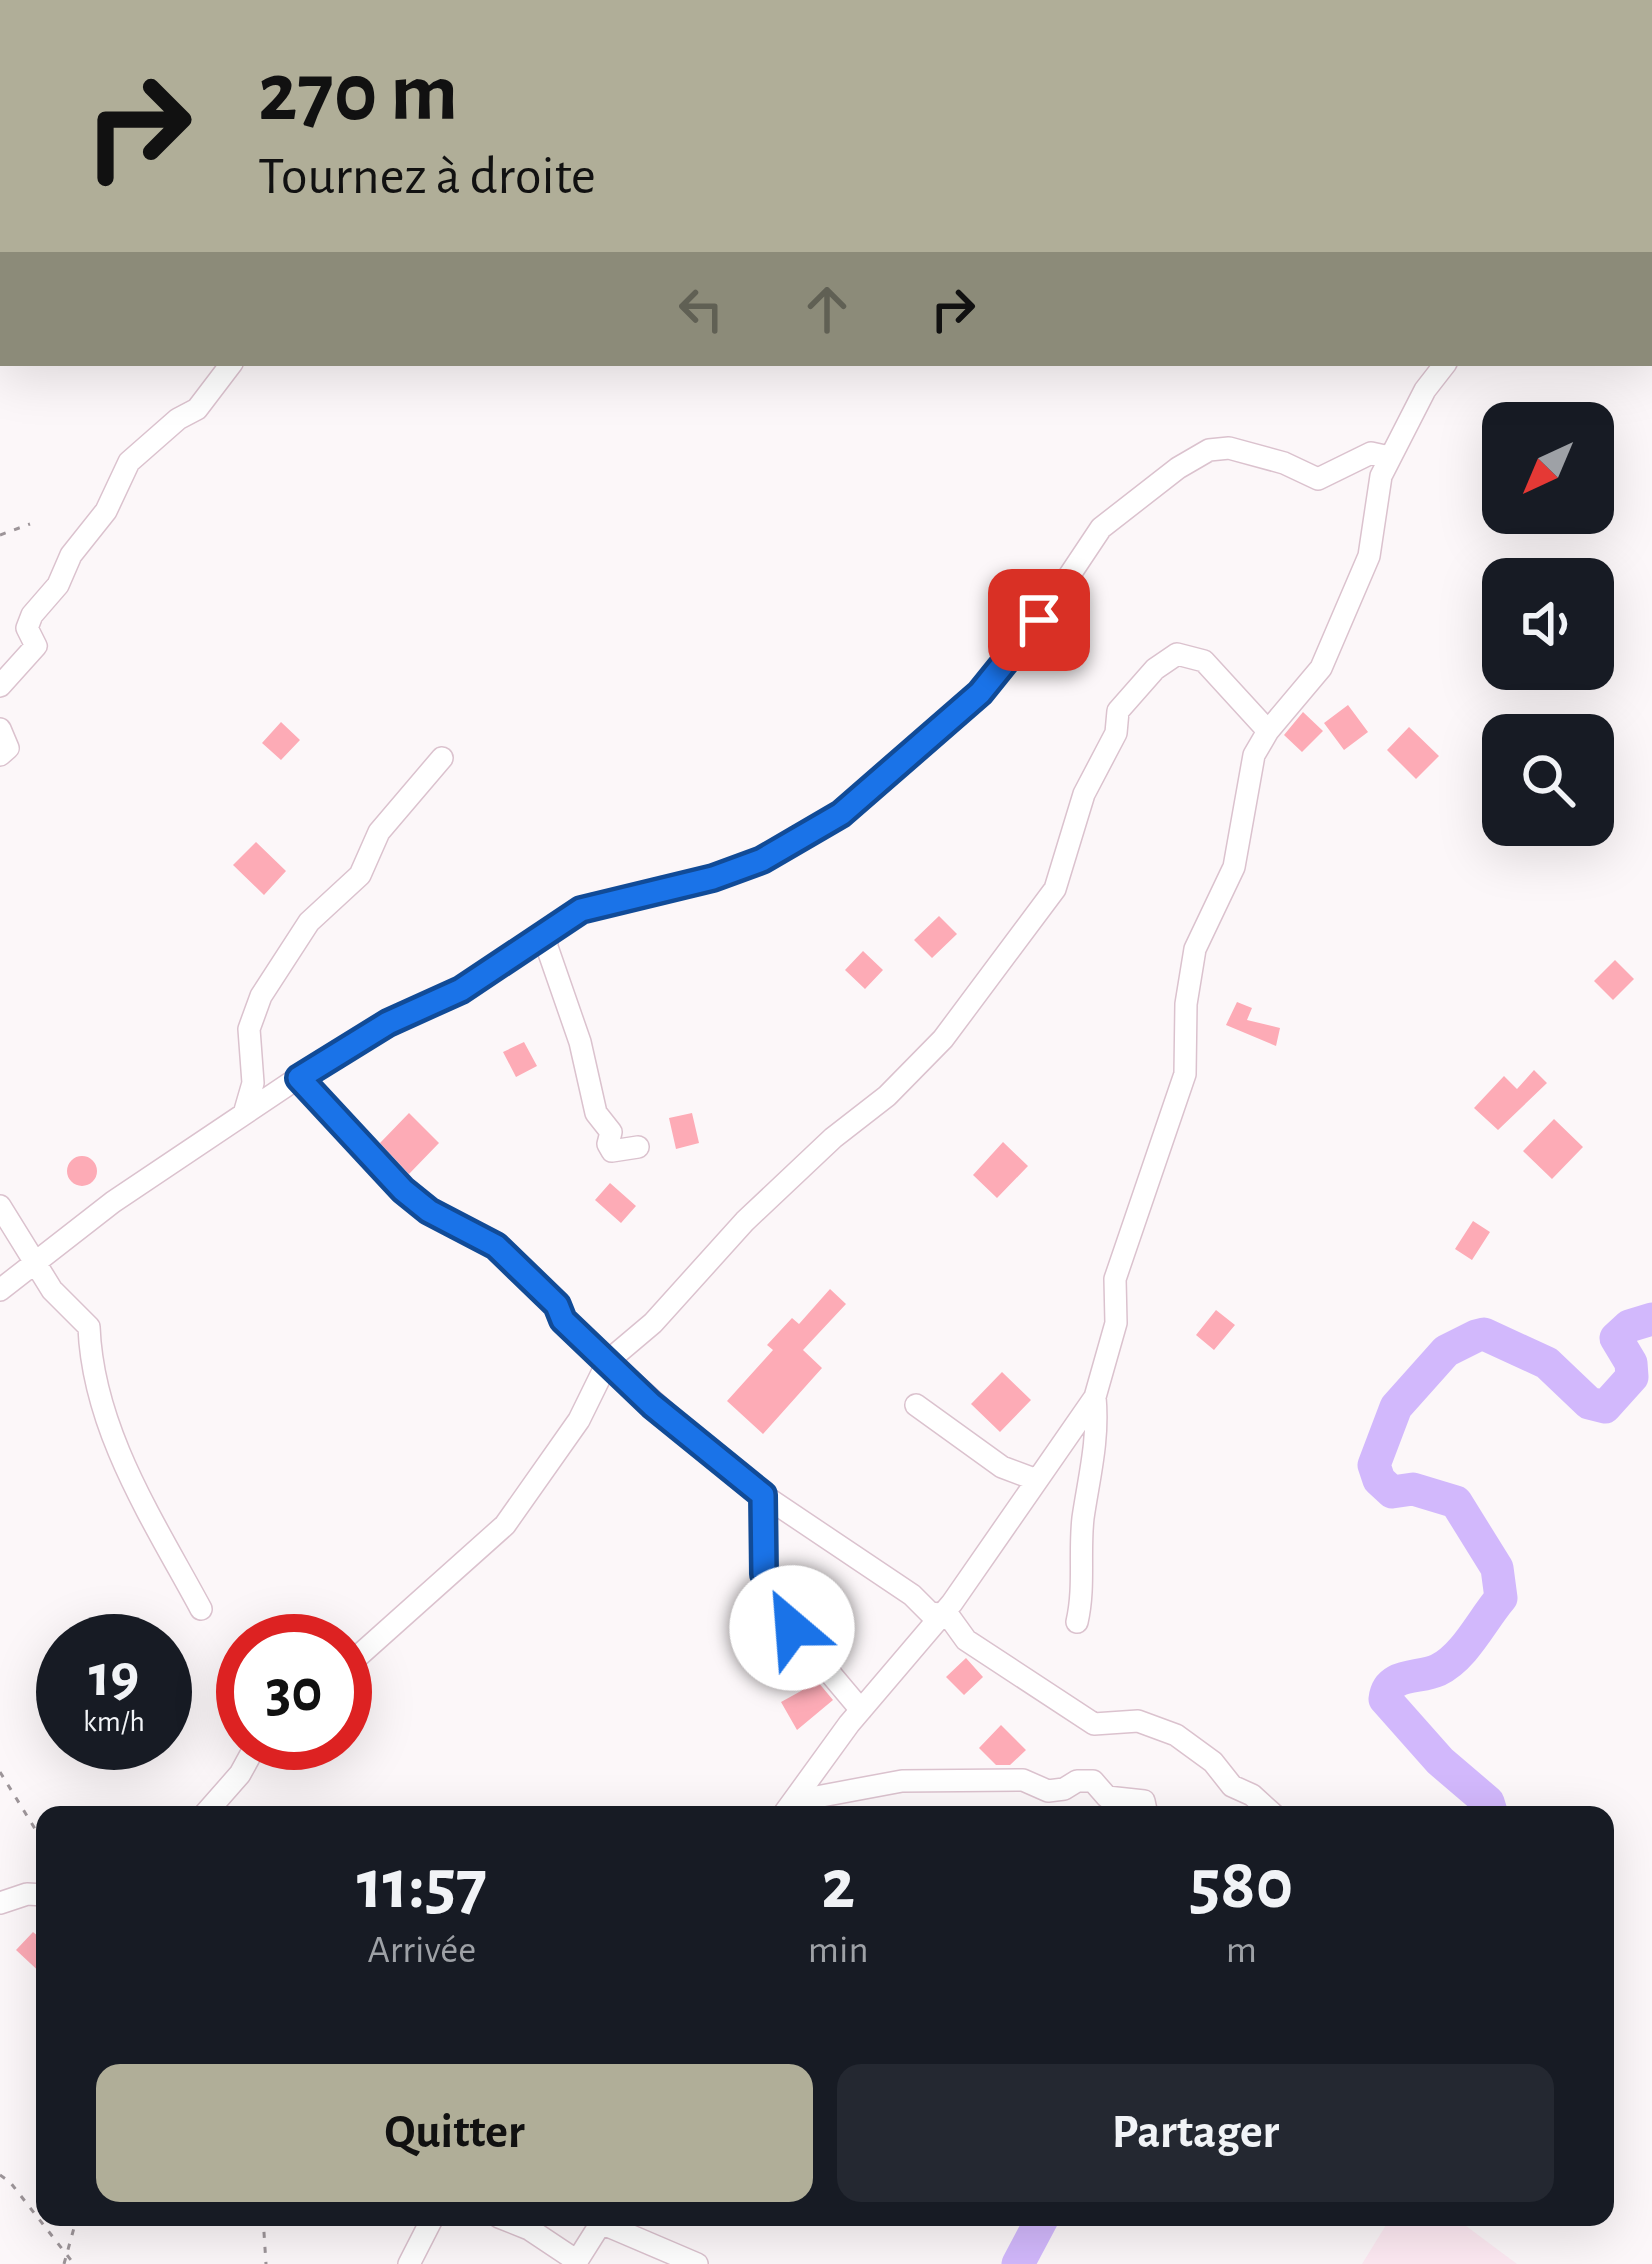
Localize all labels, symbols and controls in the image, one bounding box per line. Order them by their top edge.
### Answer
icon: right [60,48,216,204]
text: 270 m [258,52,458,136]
text: Tournez à droite [258,150,596,204]
icon: left [668,276,734,342]
icon: ahead [794,276,860,342]
icon: right [920,276,986,342]
north arrow [1482,402,1614,534]
map controls [1482,402,1614,846]
button: sound [1482,558,1614,690]
pin [988,569,1090,671]
icon: arrive [1006,587,1072,653]
button: search [1482,714,1614,846]
position arrow [729,1565,855,1691]
speed limit sign: 30 [216,1614,372,1770]
text: 19 [89,1647,139,1707]
text: km/h [83,1707,145,1737]
text: 11:57 [357,1849,487,1921]
text: 2 [821,1849,855,1921]
text: 580 [1189,1849,1293,1921]
text: Arrivée [368,1931,476,1970]
text: min [808,1931,869,1970]
text: m [1226,1931,1257,1970]
button: Quitter [96,2064,813,2202]
button: Partager [837,2064,1554,2202]

